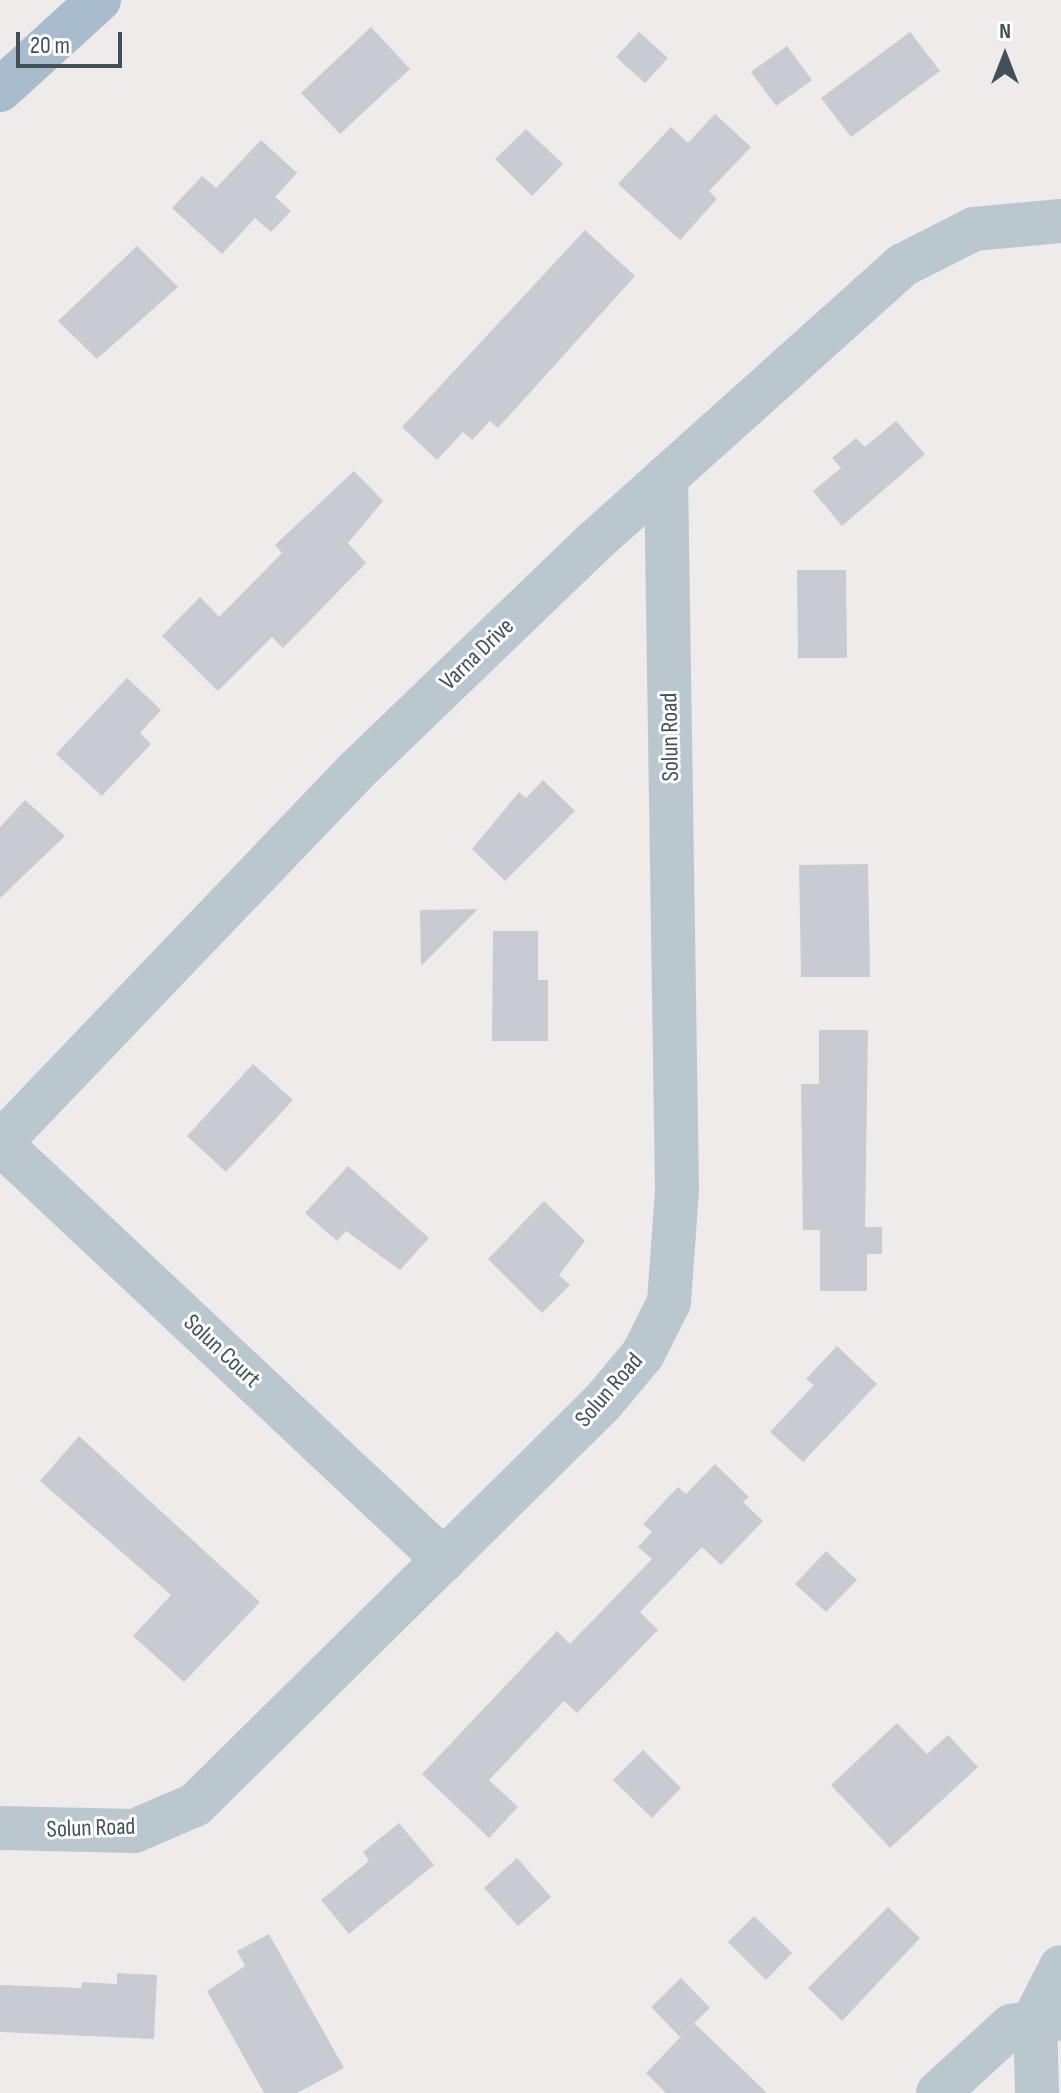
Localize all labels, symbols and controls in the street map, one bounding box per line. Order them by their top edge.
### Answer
scale bar [20,16,126,66]
north arrow [965,16,1045,96]
text: N [999,18,1011,45]
text: 20 m [30,31,70,60]
street label: Varna Drive [434,612,520,696]
street label: Solun Road [655,692,685,782]
street label: Solun Court [178,1308,266,1394]
street label: Solun Road [569,1347,649,1433]
street label: Solun Road [46,1812,136,1844]

